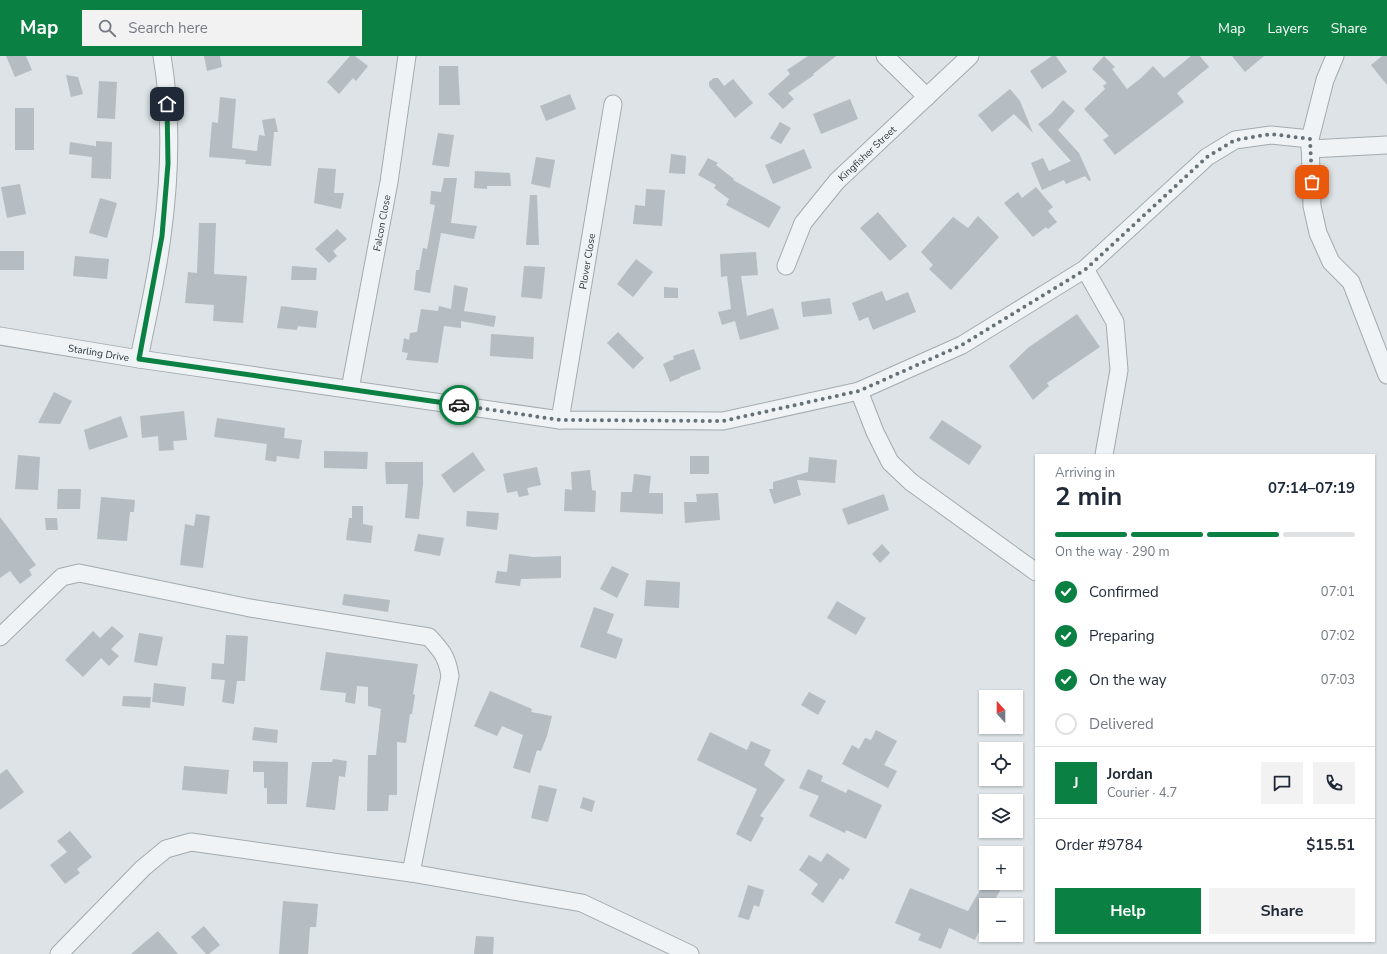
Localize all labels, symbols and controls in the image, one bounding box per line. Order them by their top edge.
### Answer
search box [82,10,362,46]
text: Map [20,15,58,41]
icon: search [96,17,118,39]
text: Search here [128,18,208,38]
text: Map [1218,19,1245,38]
text: Layers [1267,19,1309,38]
text: Share [1331,19,1367,38]
pin [150,87,184,121]
icon: home [156,93,178,115]
street label: Kingfisher Street [835,123,900,185]
pin [1295,165,1329,199]
icon: bag [1301,171,1323,193]
street label: Falcon Close [370,194,394,253]
street label: Plover Close [576,232,599,291]
street label: Starling Drive [67,341,130,365]
courier [439,385,479,425]
icon: car [448,394,470,416]
text: Arriving in [1055,464,1115,482]
text: 07:14–07:19 [1268,478,1355,498]
text: 2 min [1055,479,1122,514]
text: On the way · 290 m [1055,543,1170,561]
icon: check [1055,581,1077,603]
text: Confirmed [1089,582,1159,602]
text: 07:01 [1321,583,1355,601]
icon: check [1055,625,1077,647]
text: Preparing [1089,626,1154,646]
text: 07:02 [1321,627,1355,645]
icon: check [1055,669,1077,691]
text: On the way [1089,670,1167,690]
text: 07:03 [1321,671,1355,689]
north arrow [979,690,1023,734]
map controls [979,690,1023,942]
text: Delivered [1089,714,1154,734]
button: locate [979,742,1023,786]
button: chat [1261,762,1303,804]
button: phone [1313,762,1355,804]
text: Jordan [1107,764,1153,784]
text: J [1073,773,1079,793]
text: Courier · 4.7 [1107,784,1177,802]
button: layers [979,794,1023,838]
text: Order #9784 [1055,835,1143,855]
text: $15.51 [1306,835,1355,855]
button: + [979,846,1023,890]
button: Help [1055,888,1201,934]
button: Share [1209,888,1355,934]
button: − [979,898,1023,942]

